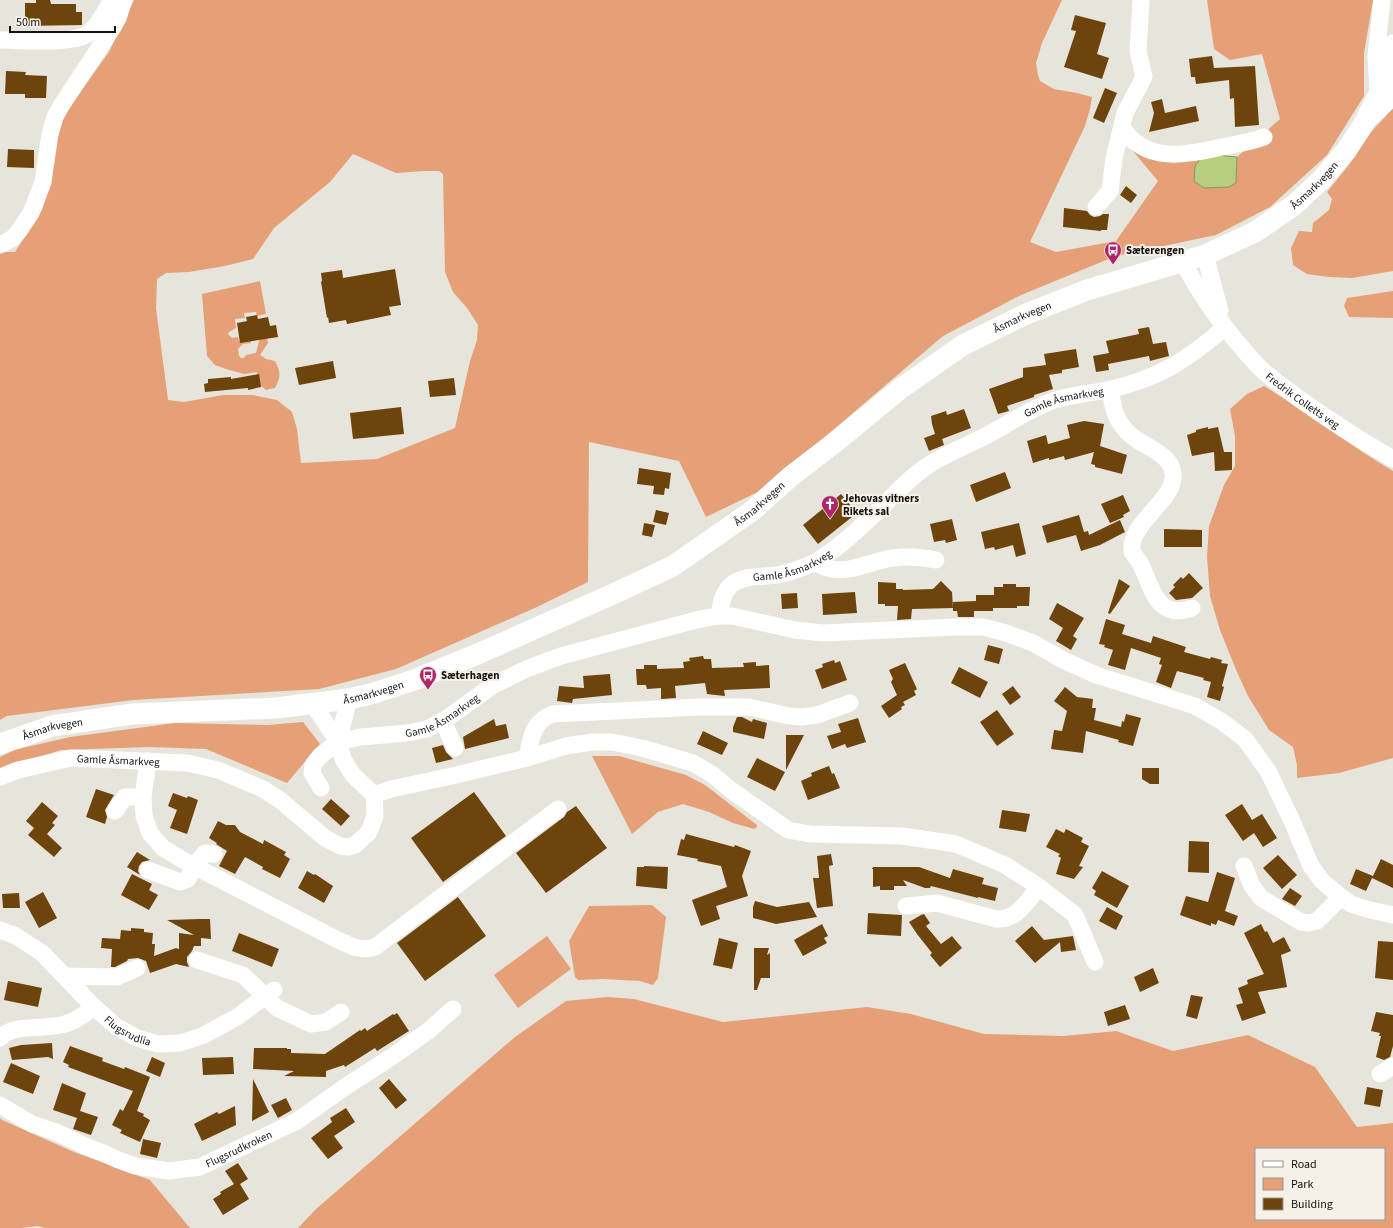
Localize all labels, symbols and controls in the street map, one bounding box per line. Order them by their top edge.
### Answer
scale bar [10,8,115,34]
text: 50 m [16,14,40,31]
street label: Åsmarkvegen [1287,158,1341,212]
bus stop icon: Sæterengen [1103,240,1123,265]
place label: Sæterengen [1126,243,1184,258]
street label: Åsmarkvegen [991,297,1053,336]
street label: Fredrik Colletts veg [1262,369,1343,432]
street label: Gamle Åsmarkveg [1021,383,1105,421]
street label: Åsmarkvegen [731,478,788,529]
place label: Jehovas vitners Rikets sal [843,491,919,519]
church icon: Jehovas vitners Rikets sal [820,494,840,519]
street label: Gamle Åsmarkveg [752,546,835,584]
bus stop icon: Sæterhagen [418,665,438,690]
place label: Sæterhagen [441,668,499,683]
street label: Åsmarkvegen [342,676,406,707]
street label: Gamle Åsmarkveg [404,690,482,741]
street label: Åsmarkvegen [20,714,84,743]
street label: Gamle Åsmarkveg [77,751,160,769]
street label: Flugsrudlia [101,1012,153,1049]
street label: Flugsrudkroken [203,1126,274,1171]
legend [1255,1148,1385,1220]
text: Road [1291,1156,1317,1173]
text: Park [1291,1176,1313,1193]
text: Building [1291,1196,1333,1213]

